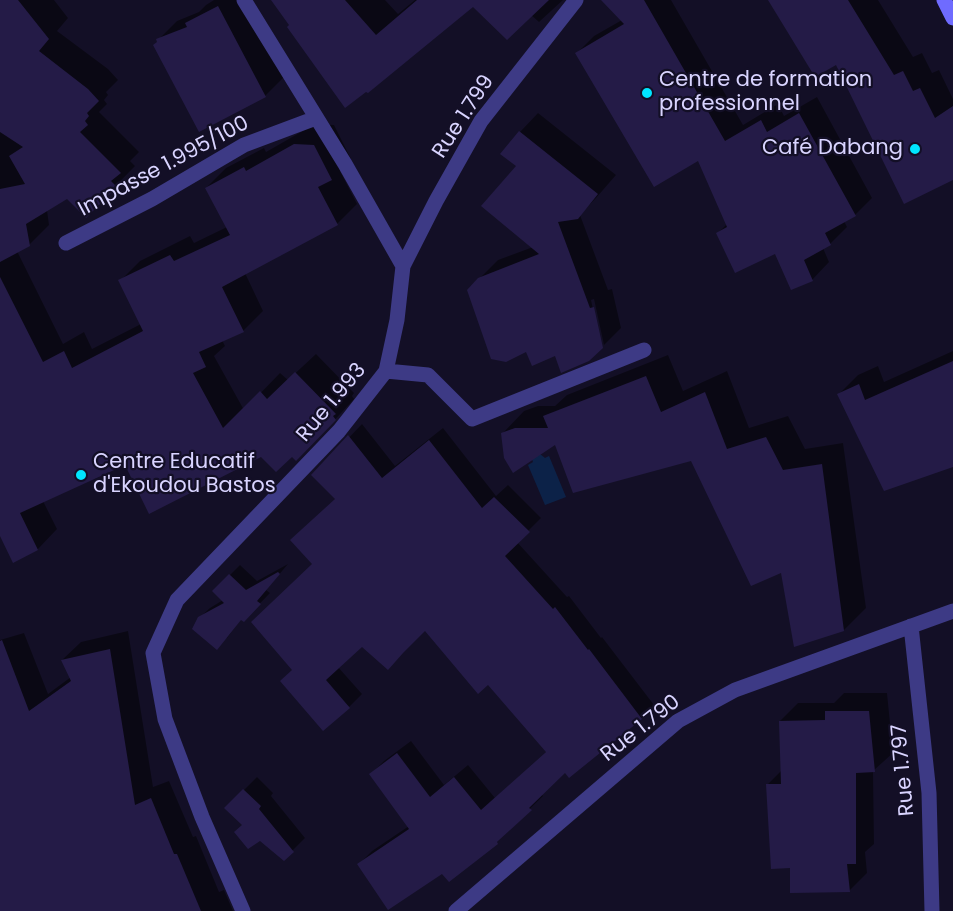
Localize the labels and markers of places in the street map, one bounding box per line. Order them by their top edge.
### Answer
place label: Centre de formation professionnel [659,68,872,118]
marker: Centre de formation professionnel [640,86,654,100]
place label: Café Dabang [762,136,903,162]
marker: Café Dabang [908,142,922,156]
place label: Centre Educatif d'Ekoudou Bastos [93,450,276,500]
marker: Centre Educatif d'Ekoudou Bastos [74,468,88,482]

